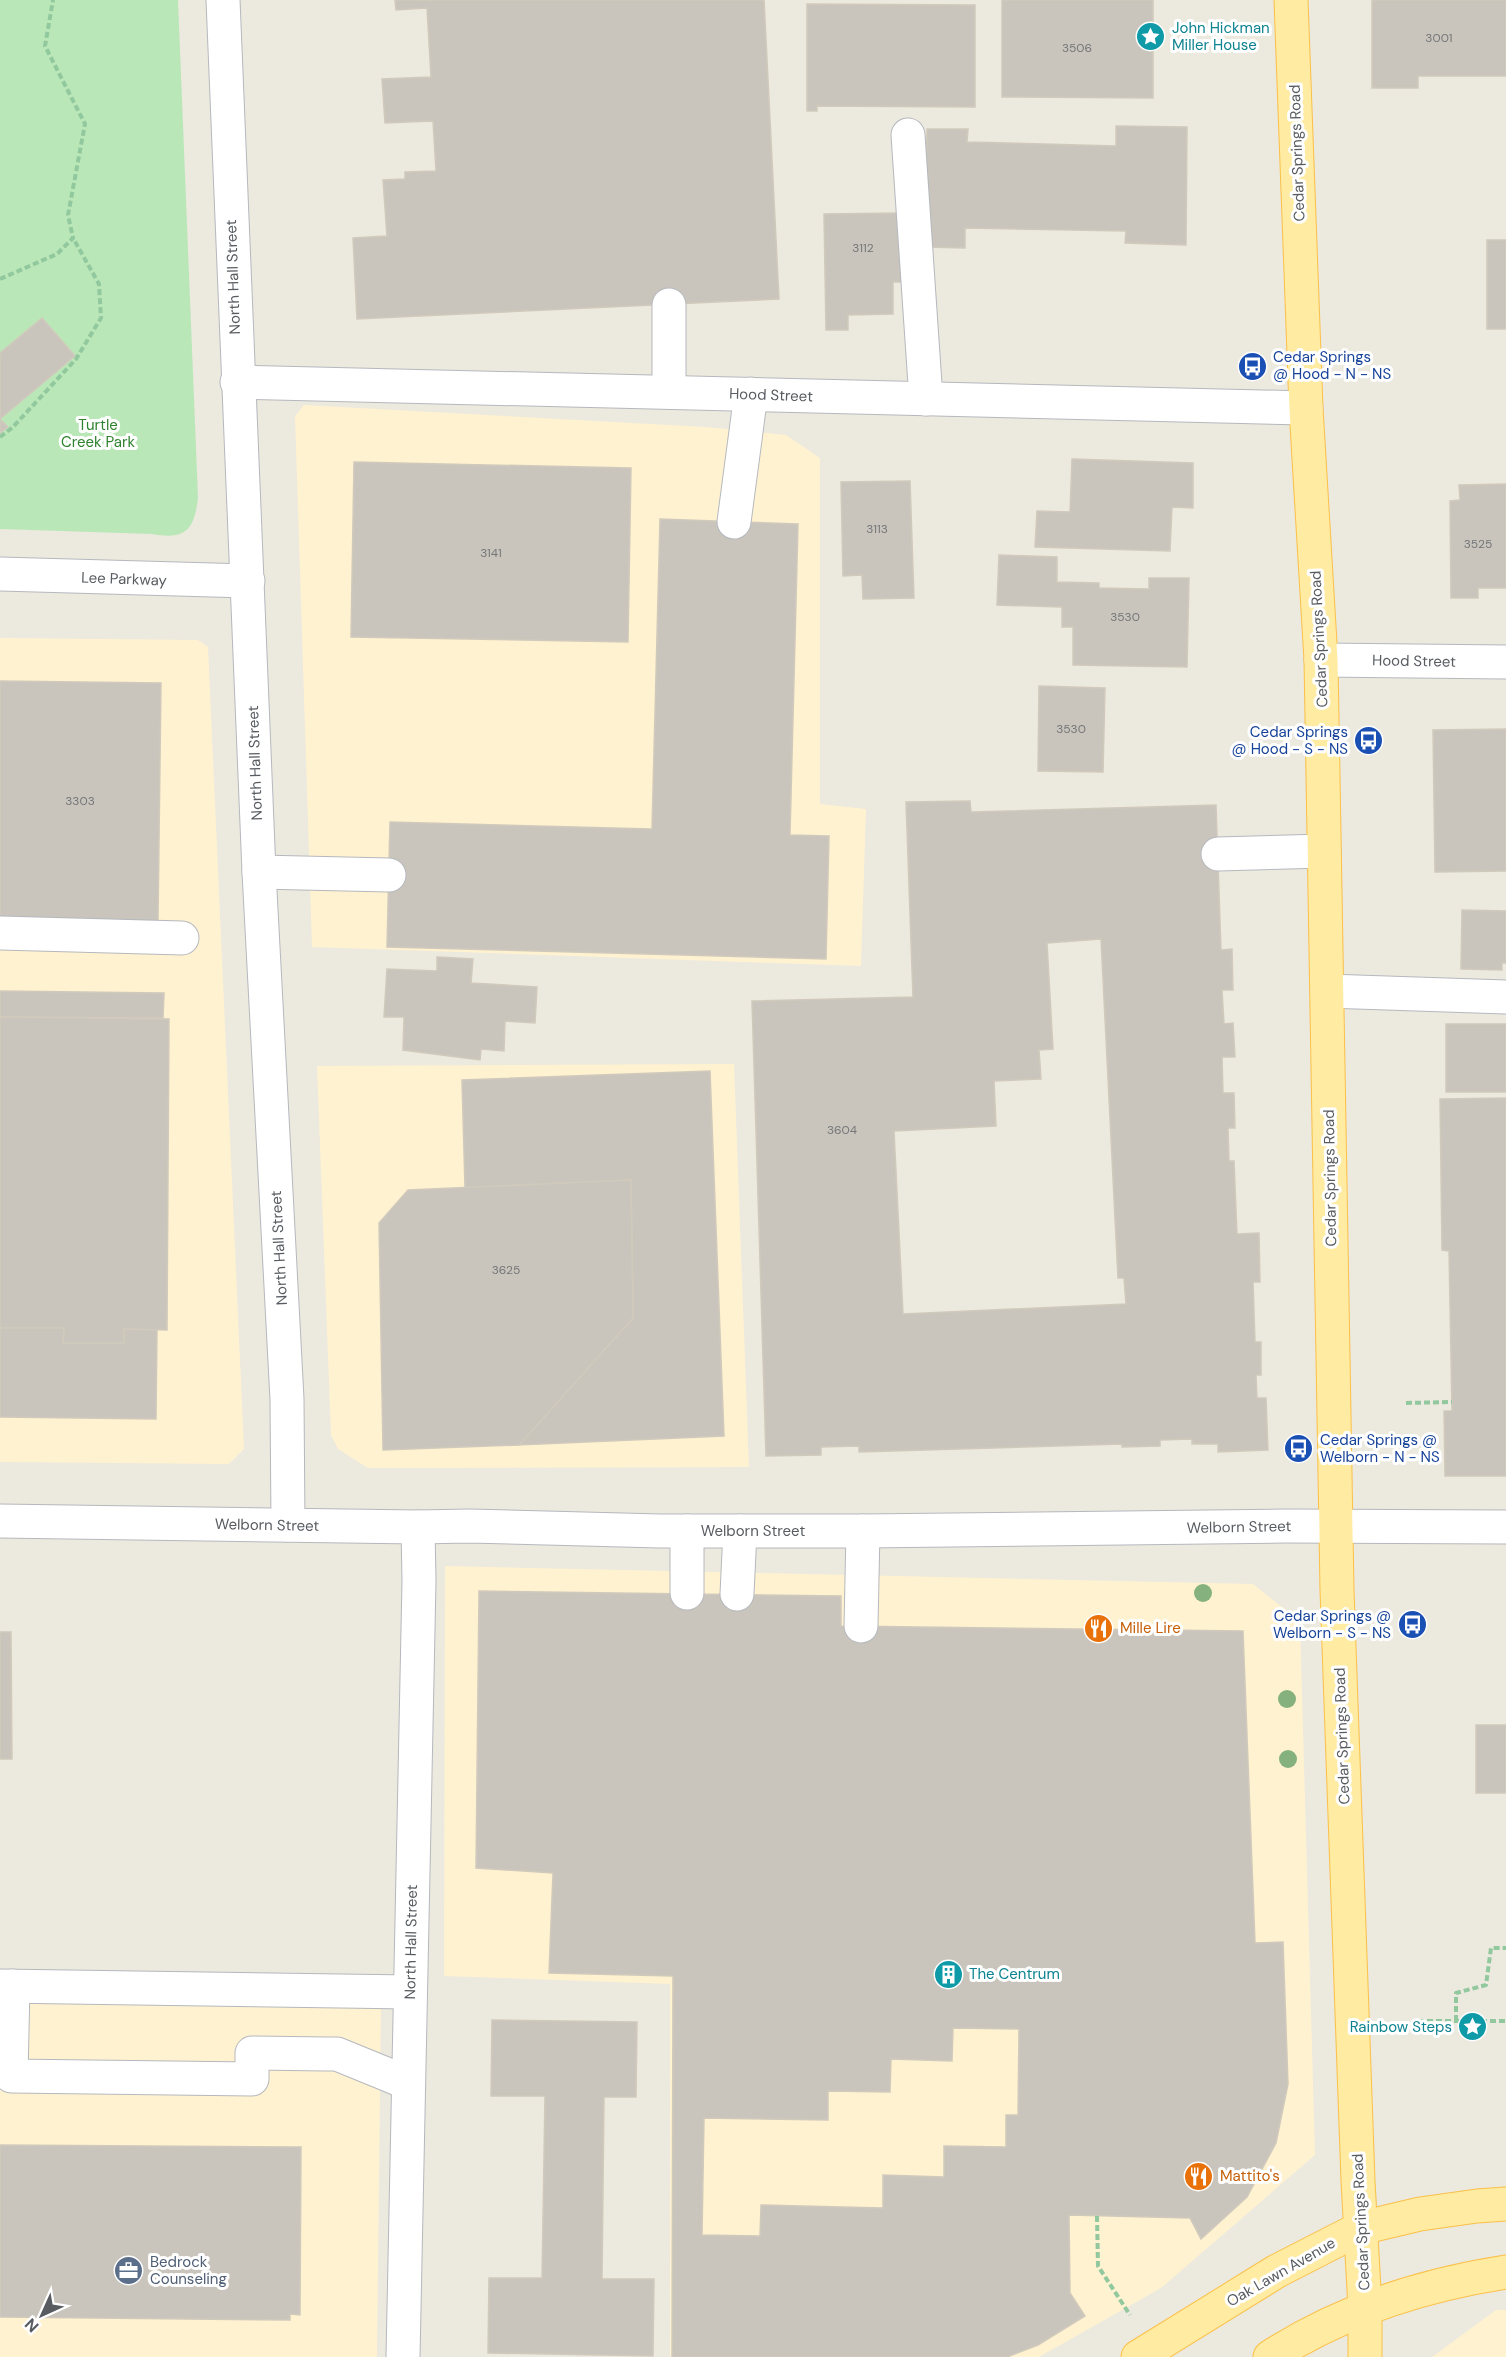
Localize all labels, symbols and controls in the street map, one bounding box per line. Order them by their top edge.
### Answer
place label: John Hickman Miller House [1172,18,1270,55]
place icon: John Hickman Miller House [1135,21,1167,53]
house number: 3001 [1425,30,1453,46]
house number: 3506 [1062,40,1092,56]
street label: Cedar Springs Road [1285,84,1309,222]
street label: North Hall Street [221,219,245,335]
house number: 3112 [852,240,874,256]
place label: Cedar Springs @ Hood - N - NS [1273,347,1391,384]
bus stop icon: Cedar Springs @ Hood - N - NS [1236,350,1268,382]
street label: Hood Street [729,384,813,406]
park label: Turtle Creek Park [61,415,136,452]
house number: 3113 [866,521,888,537]
house number: 3525 [1464,536,1492,552]
house number: 3141 [480,545,502,561]
street label: Lee Parkway [81,568,168,591]
street label: Cedar Springs Road [1305,570,1333,708]
house number: 3530 [1110,609,1140,625]
street label: Hood Street [1372,650,1456,672]
street label: North Hall Street [243,705,267,821]
house number: 3530 [1056,721,1086,737]
place label: Cedar Springs @ Hood - S - NS [1232,722,1348,759]
bus stop icon: Cedar Springs @ Hood - S - NS [1353,725,1385,757]
house number: 3303 [65,793,95,809]
street label: Cedar Springs Road [1319,1109,1341,1247]
house number: 3604 [827,1122,857,1138]
street label: North Hall Street [266,1190,292,1306]
house number: 3625 [492,1262,520,1278]
place label: Cedar Springs @ Welborn - N - NS [1320,1430,1440,1467]
bus stop icon: Cedar Springs @ Welborn - N - NS [1283,1433,1315,1465]
street label: Welborn Street [215,1514,320,1536]
street label: Welborn Street [1187,1516,1292,1538]
street label: Welborn Street [701,1521,805,1541]
place label: Cedar Springs @ Welborn - S - NS [1273,1606,1391,1643]
bus stop icon: Cedar Springs @ Welborn - S - NS [1396,1609,1428,1641]
restaurant icon: Mille Lire [1083,1612,1115,1644]
place label: Mille Lire [1120,1618,1181,1638]
street label: Cedar Springs Road [1330,1667,1354,1805]
street label: North Hall Street [400,1884,422,2000]
building icon: The Centrum [932,1958,964,1990]
place label: The Centrum [969,1964,1060,1984]
place icon: Rainbow Steps [1457,2011,1489,2043]
place label: Rainbow Steps [1350,2017,1452,2037]
street label: Cedar Springs Road [1347,2153,1375,2291]
restaurant icon: Mattito's [1183,2160,1215,2192]
place label: Mattito's [1220,2166,1280,2186]
street label: Oak Lawn Avenue [1223,2233,1339,2311]
place label: Bedrock Counseling [150,2252,227,2289]
office icon: Bedrock Counseling [113,2255,145,2287]
north arrow [12,2285,72,2345]
text: N [20,2314,43,2337]

